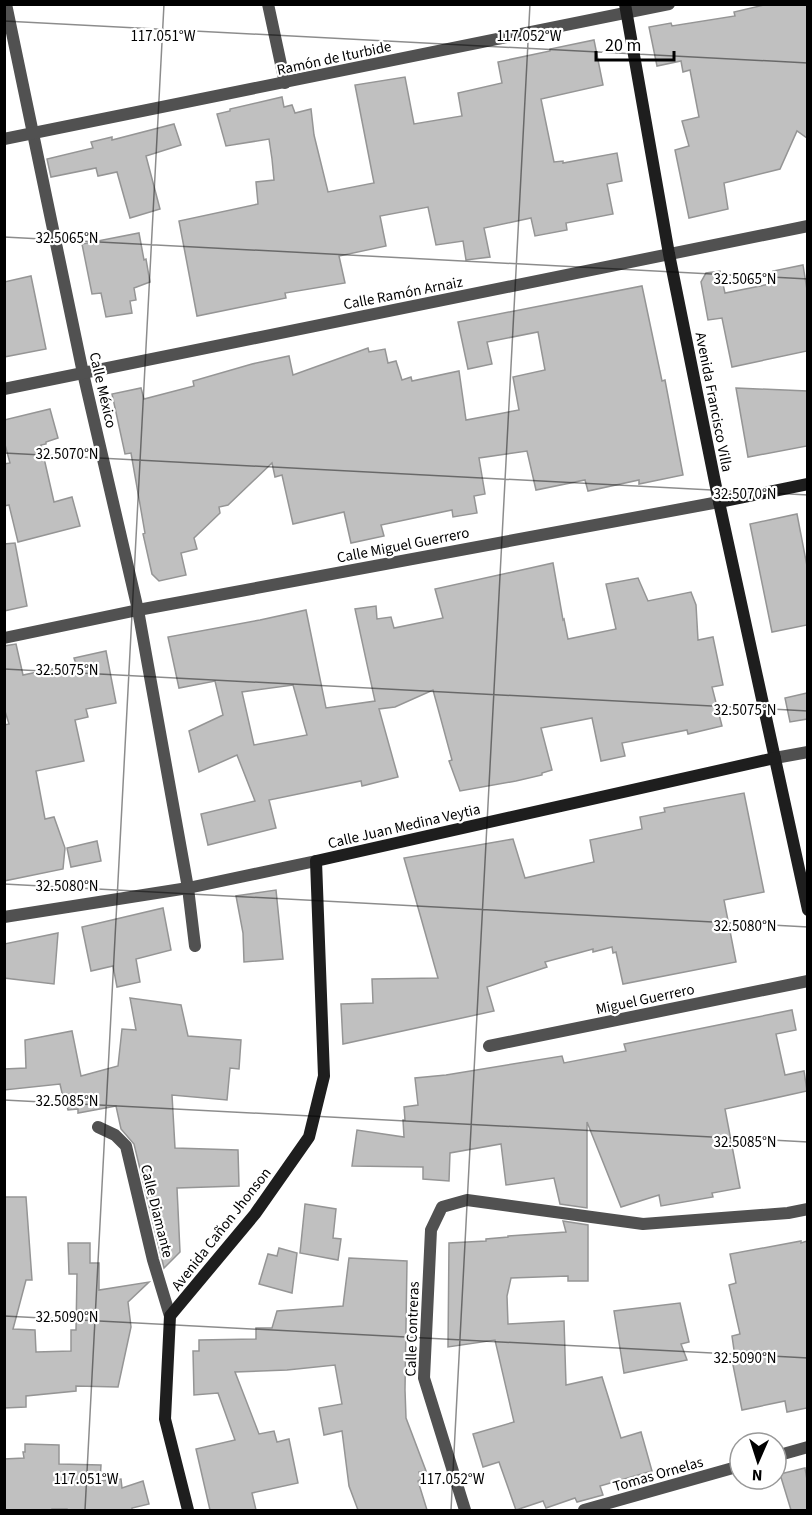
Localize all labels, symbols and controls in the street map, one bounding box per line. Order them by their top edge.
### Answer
scale bar [596,24,674,62]
text: 117.051°W [130,26,196,47]
text: 117.052°W [496,26,562,47]
text: 20 m [605,33,641,58]
street label: Ramón de Iturbide [275,36,393,81]
text: 32.5065°N [35,228,99,249]
text: 32.5065°N [713,269,777,290]
street label: Calle Ramón Arnaiz [342,272,465,315]
street label: Avenida Francisco Villa [690,330,737,474]
street label: Calle México [84,350,121,430]
text: 32.5070°N [35,444,99,465]
text: 32.5070°N [713,484,777,505]
street label: Calle Miguel Guerrero [335,522,471,569]
text: 32.5075°N [35,660,99,681]
text: 32.5075°N [713,700,777,721]
street label: Calle Juan Medina Veytia [326,799,482,854]
text: 32.5080°N [35,876,99,897]
text: 32.5080°N [713,916,777,937]
street label: Miguel Guerrero [594,979,696,1020]
text: 32.5085°N [35,1091,99,1112]
text: 32.5085°N [713,1132,777,1153]
street label: Calle Diamante [135,1162,178,1260]
street label: Avenida Cañon Jhonson [167,1163,276,1295]
street label: Calle Contreras [400,1281,425,1377]
text: 32.5090°N [35,1307,99,1328]
text: 32.5090°N [713,1348,777,1369]
north arrow [728,1431,788,1491]
street label: Tomas Ornelas [611,1452,706,1497]
text: N [751,1464,763,1486]
text: 117.051°W [53,1469,119,1490]
text: 117.052°W [419,1469,485,1490]

